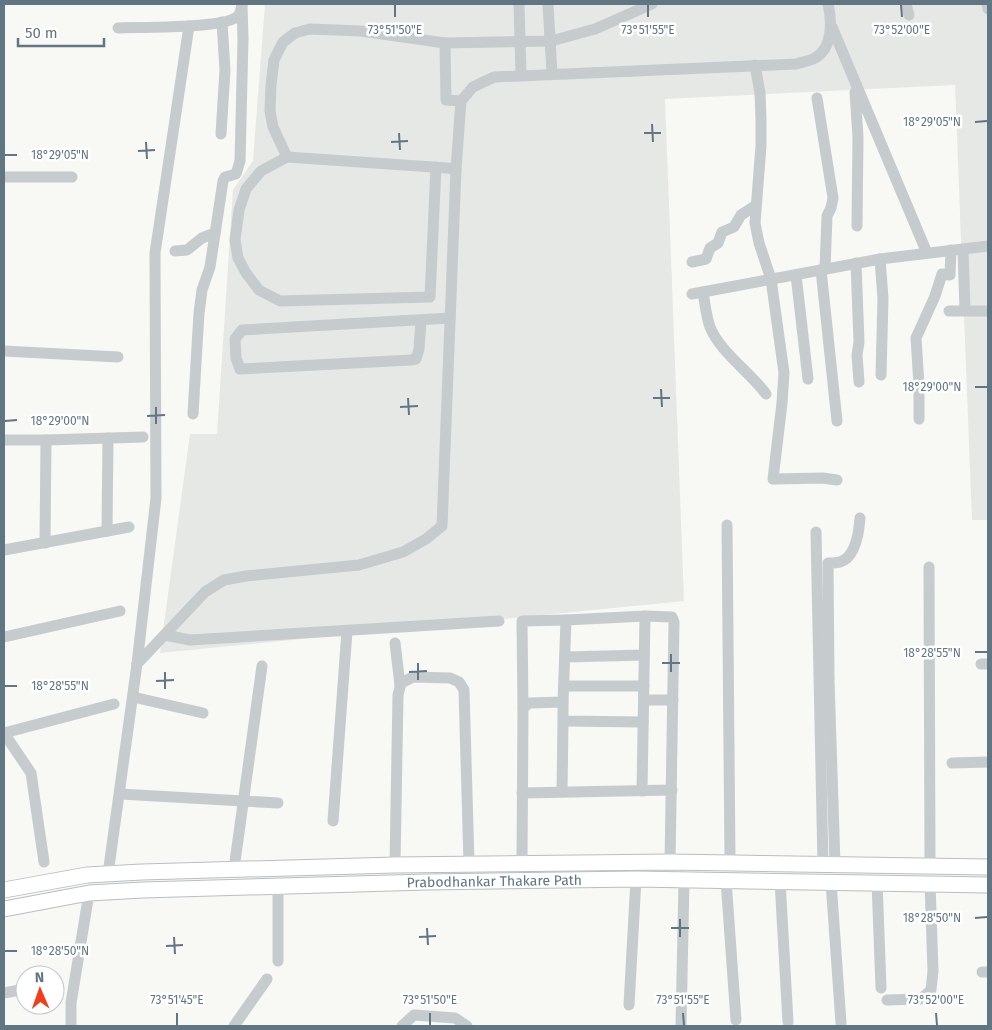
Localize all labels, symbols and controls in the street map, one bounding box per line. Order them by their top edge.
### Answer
scale bar [18,15,104,47]
text: 73°51'50"E [368,23,422,37]
text: 73°51'55"E [621,23,675,37]
text: 73°52'00"E [874,23,930,37]
text: 50 m [25,24,58,42]
text: 18°29'05"N [903,115,961,129]
text: 18°29'05"N [31,148,89,162]
text: 18°29'00"N [903,380,961,394]
text: 18°29'00"N [31,414,89,428]
text: 18°28'55"N [903,646,961,660]
text: 18°28'55"N [31,679,89,693]
street label: Prabodhankar Thakare Path [406,871,582,891]
text: 18°28'50"N [903,911,961,925]
text: 18°28'50"N [31,944,89,958]
north arrow [15,965,65,1015]
text: N [35,969,45,986]
text: 73°51'45"E [150,993,204,1007]
text: 73°51'50"E [403,993,457,1007]
text: 73°51'55"E [656,993,710,1007]
text: 73°52'00"E [908,993,964,1007]

